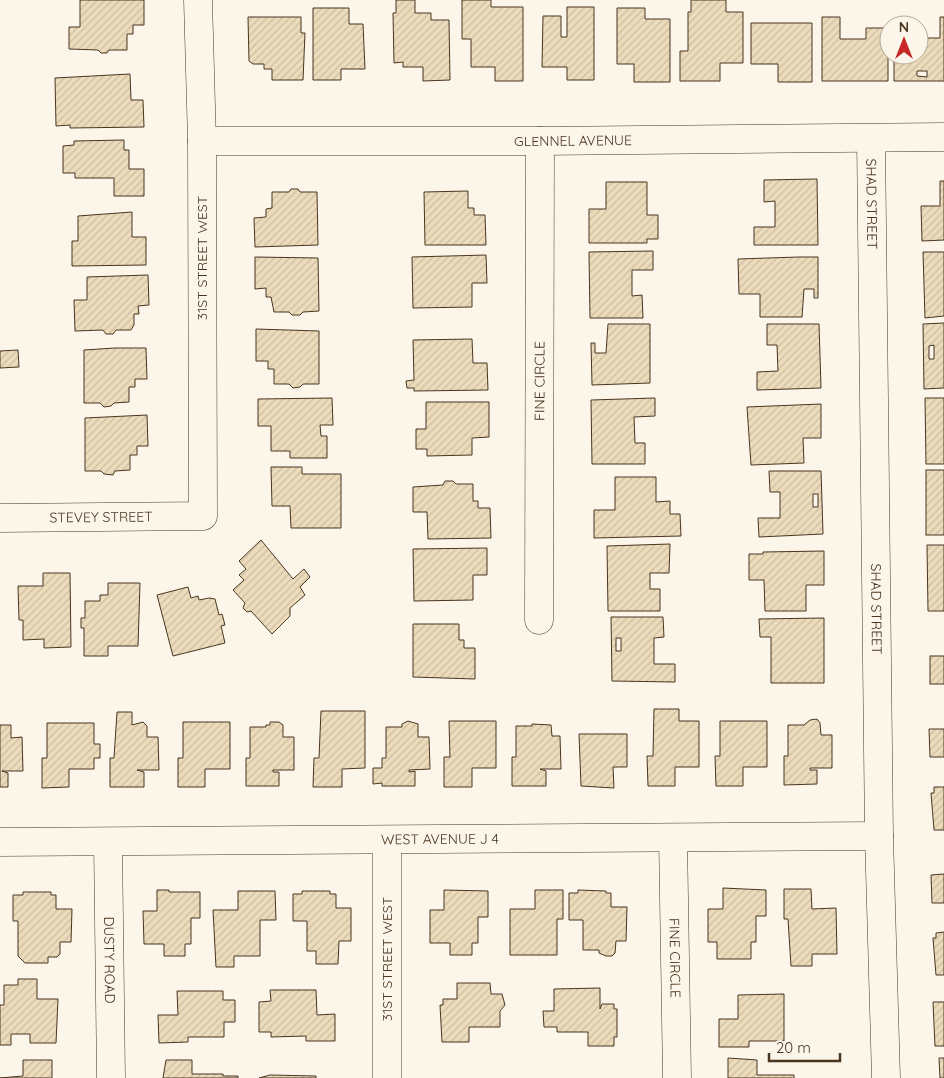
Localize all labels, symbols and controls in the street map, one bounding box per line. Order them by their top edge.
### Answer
north arrow [879,15,929,65]
text: N [899,18,909,36]
street label: GLENNEL AVENUE [514,131,632,150]
street label: SHAD STREET [862,158,881,250]
street label: 31ST STREET WEST [193,196,211,320]
street label: FINE CIRCLE [530,341,549,421]
street label: STEVEY STREET [49,507,153,527]
street label: SHAD STREET [867,563,886,655]
street label: WEST AVENUE J 4 [381,830,499,848]
street label: 31ST STREET WEST [378,897,396,1021]
street label: DUSTY ROAD [100,916,119,1004]
street label: FINE CIRCLE [665,918,685,998]
scale bar [769,1030,840,1062]
text: 20 m [776,1038,811,1057]

